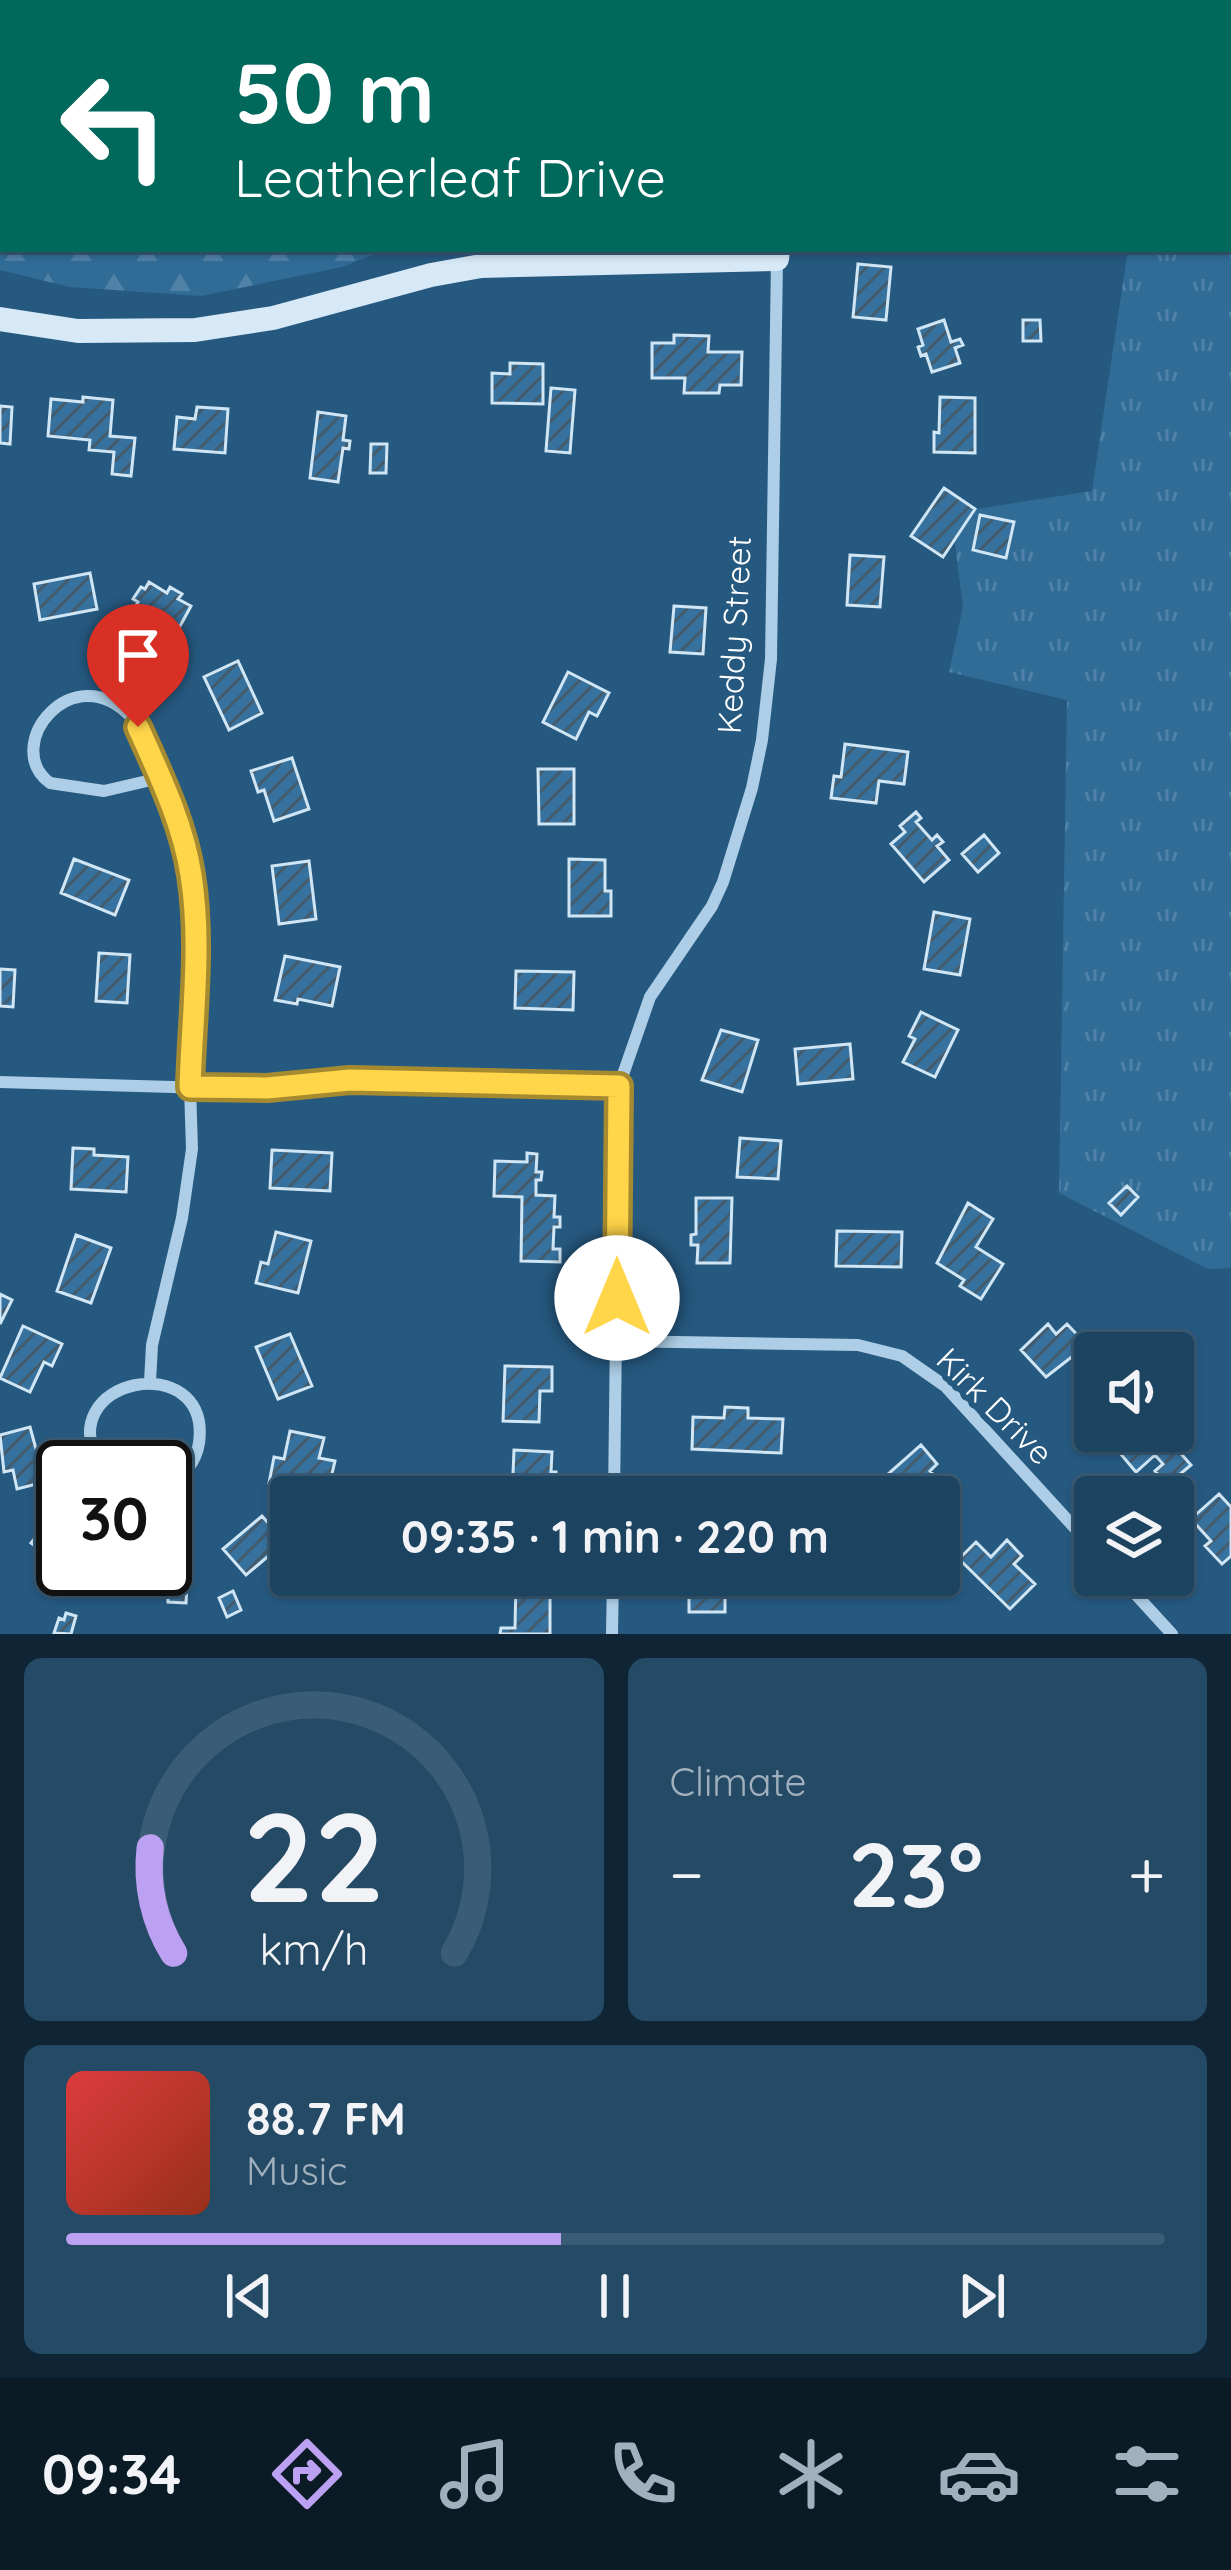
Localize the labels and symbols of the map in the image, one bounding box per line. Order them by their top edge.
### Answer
street label: Keddy Street [708,535,759,735]
pin [87,604,189,727]
position arrow [554,1235,680,1361]
street label: Kirk Drive [928,1339,1062,1473]
speed limit sign: 30 [36,1440,192,1596]

